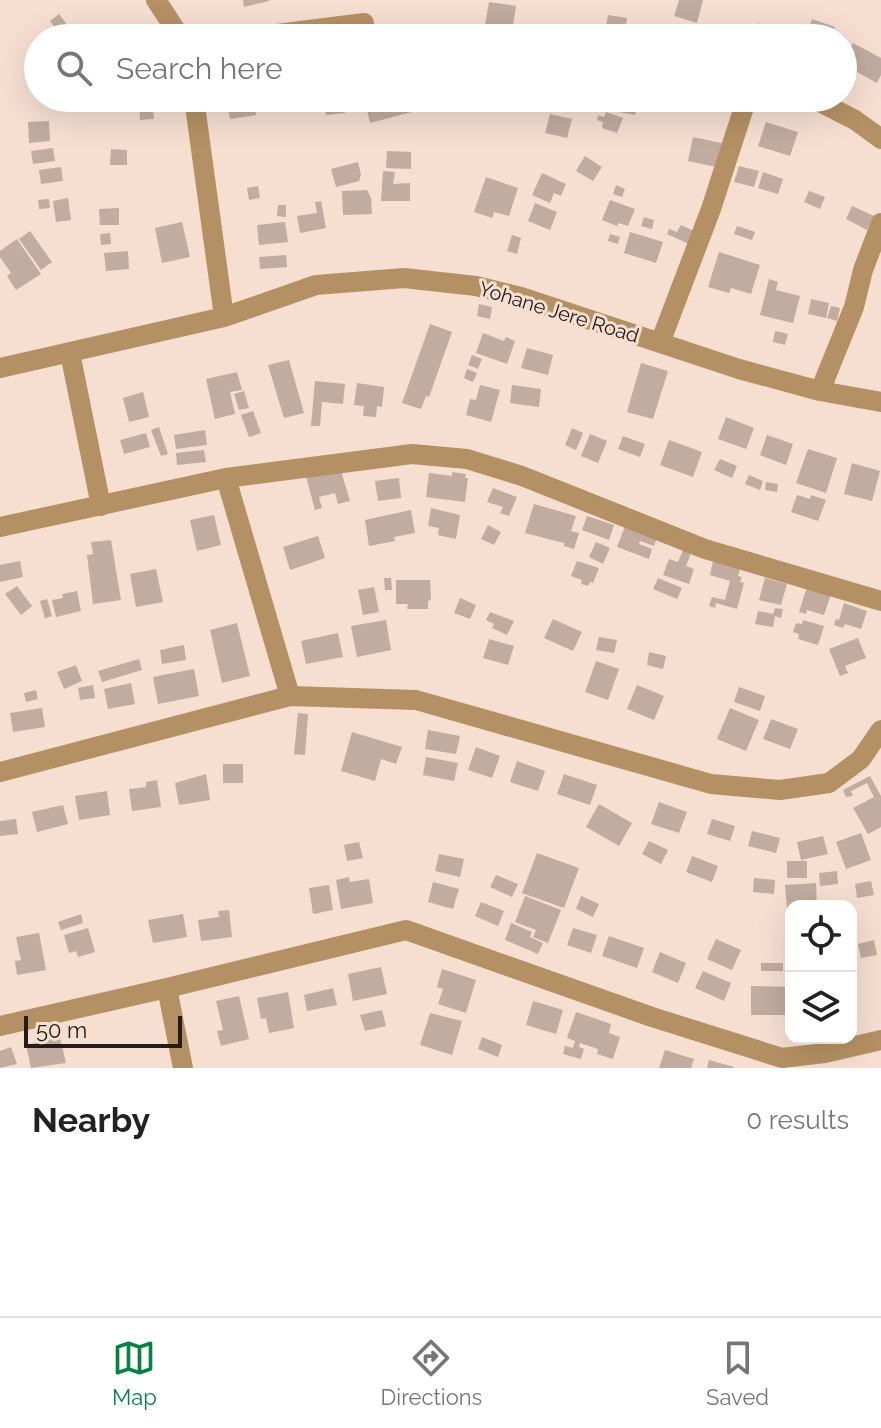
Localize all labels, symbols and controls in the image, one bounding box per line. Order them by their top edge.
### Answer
search box [24,24,857,112]
icon: search [52,46,96,90]
text: Search here [116,51,283,86]
street label: Yohane Jere Road [476,276,642,348]
map controls [785,900,857,1044]
button: locate [785,900,857,972]
button: layers [785,972,857,1044]
scale bar [24,1012,182,1048]
text: 50 m [36,1017,87,1043]
text: Nearby [32,1100,150,1140]
text: 0 results [746,1105,849,1135]
tab: Map [112,1336,157,1410]
tab: Directions [381,1336,482,1410]
tab: Saved [706,1336,769,1410]

